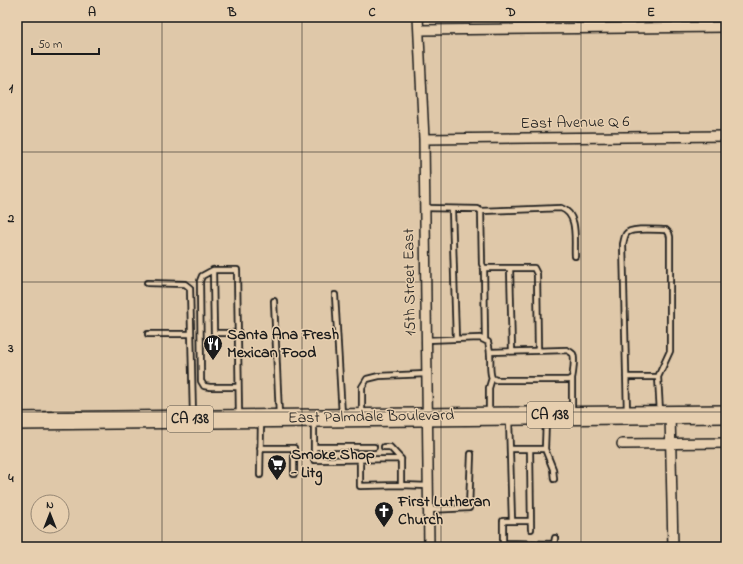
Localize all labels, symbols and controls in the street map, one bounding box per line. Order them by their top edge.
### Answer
text: A [88,3,96,22]
text: B [227,3,237,22]
text: C [368,3,376,22]
text: D [505,3,516,22]
text: E [647,3,655,22]
scale bar [32,30,99,56]
text: 50 m [38,36,62,54]
text: 1 [9,79,14,98]
street label: East Avenue Q 6 [520,110,630,136]
text: 2 [7,209,15,228]
street label: 15th Street East [397,227,423,336]
place label: Santa Ana Fresh Mexican Food [227,323,340,365]
restaurant icon: Santa Ana Fresh Mexican Food [202,333,224,361]
text: 3 [7,339,14,358]
road number: CA 138 [527,402,573,428]
street label: East Palmdale Boulevard [288,404,454,430]
road number: CA 138 [167,406,213,432]
place label: Smoke Shop - Litg [290,443,375,486]
supermarket icon: Smoke Shop - Litg [266,453,288,481]
text: 4 [7,469,14,488]
place label: First Lutheran Church [397,490,490,532]
north arrow [30,494,70,534]
text: N [46,497,54,513]
church icon: First Lutheran Church [373,500,395,528]

